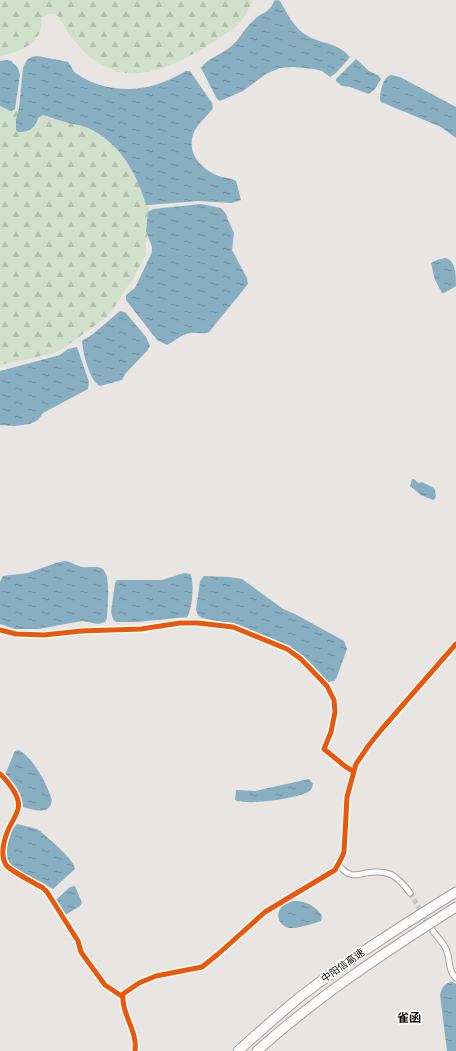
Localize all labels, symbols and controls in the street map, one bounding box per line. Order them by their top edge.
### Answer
street label: 中阳信高速 [319,947,367,985]
district label: 雀函 [397,1011,421,1025]

